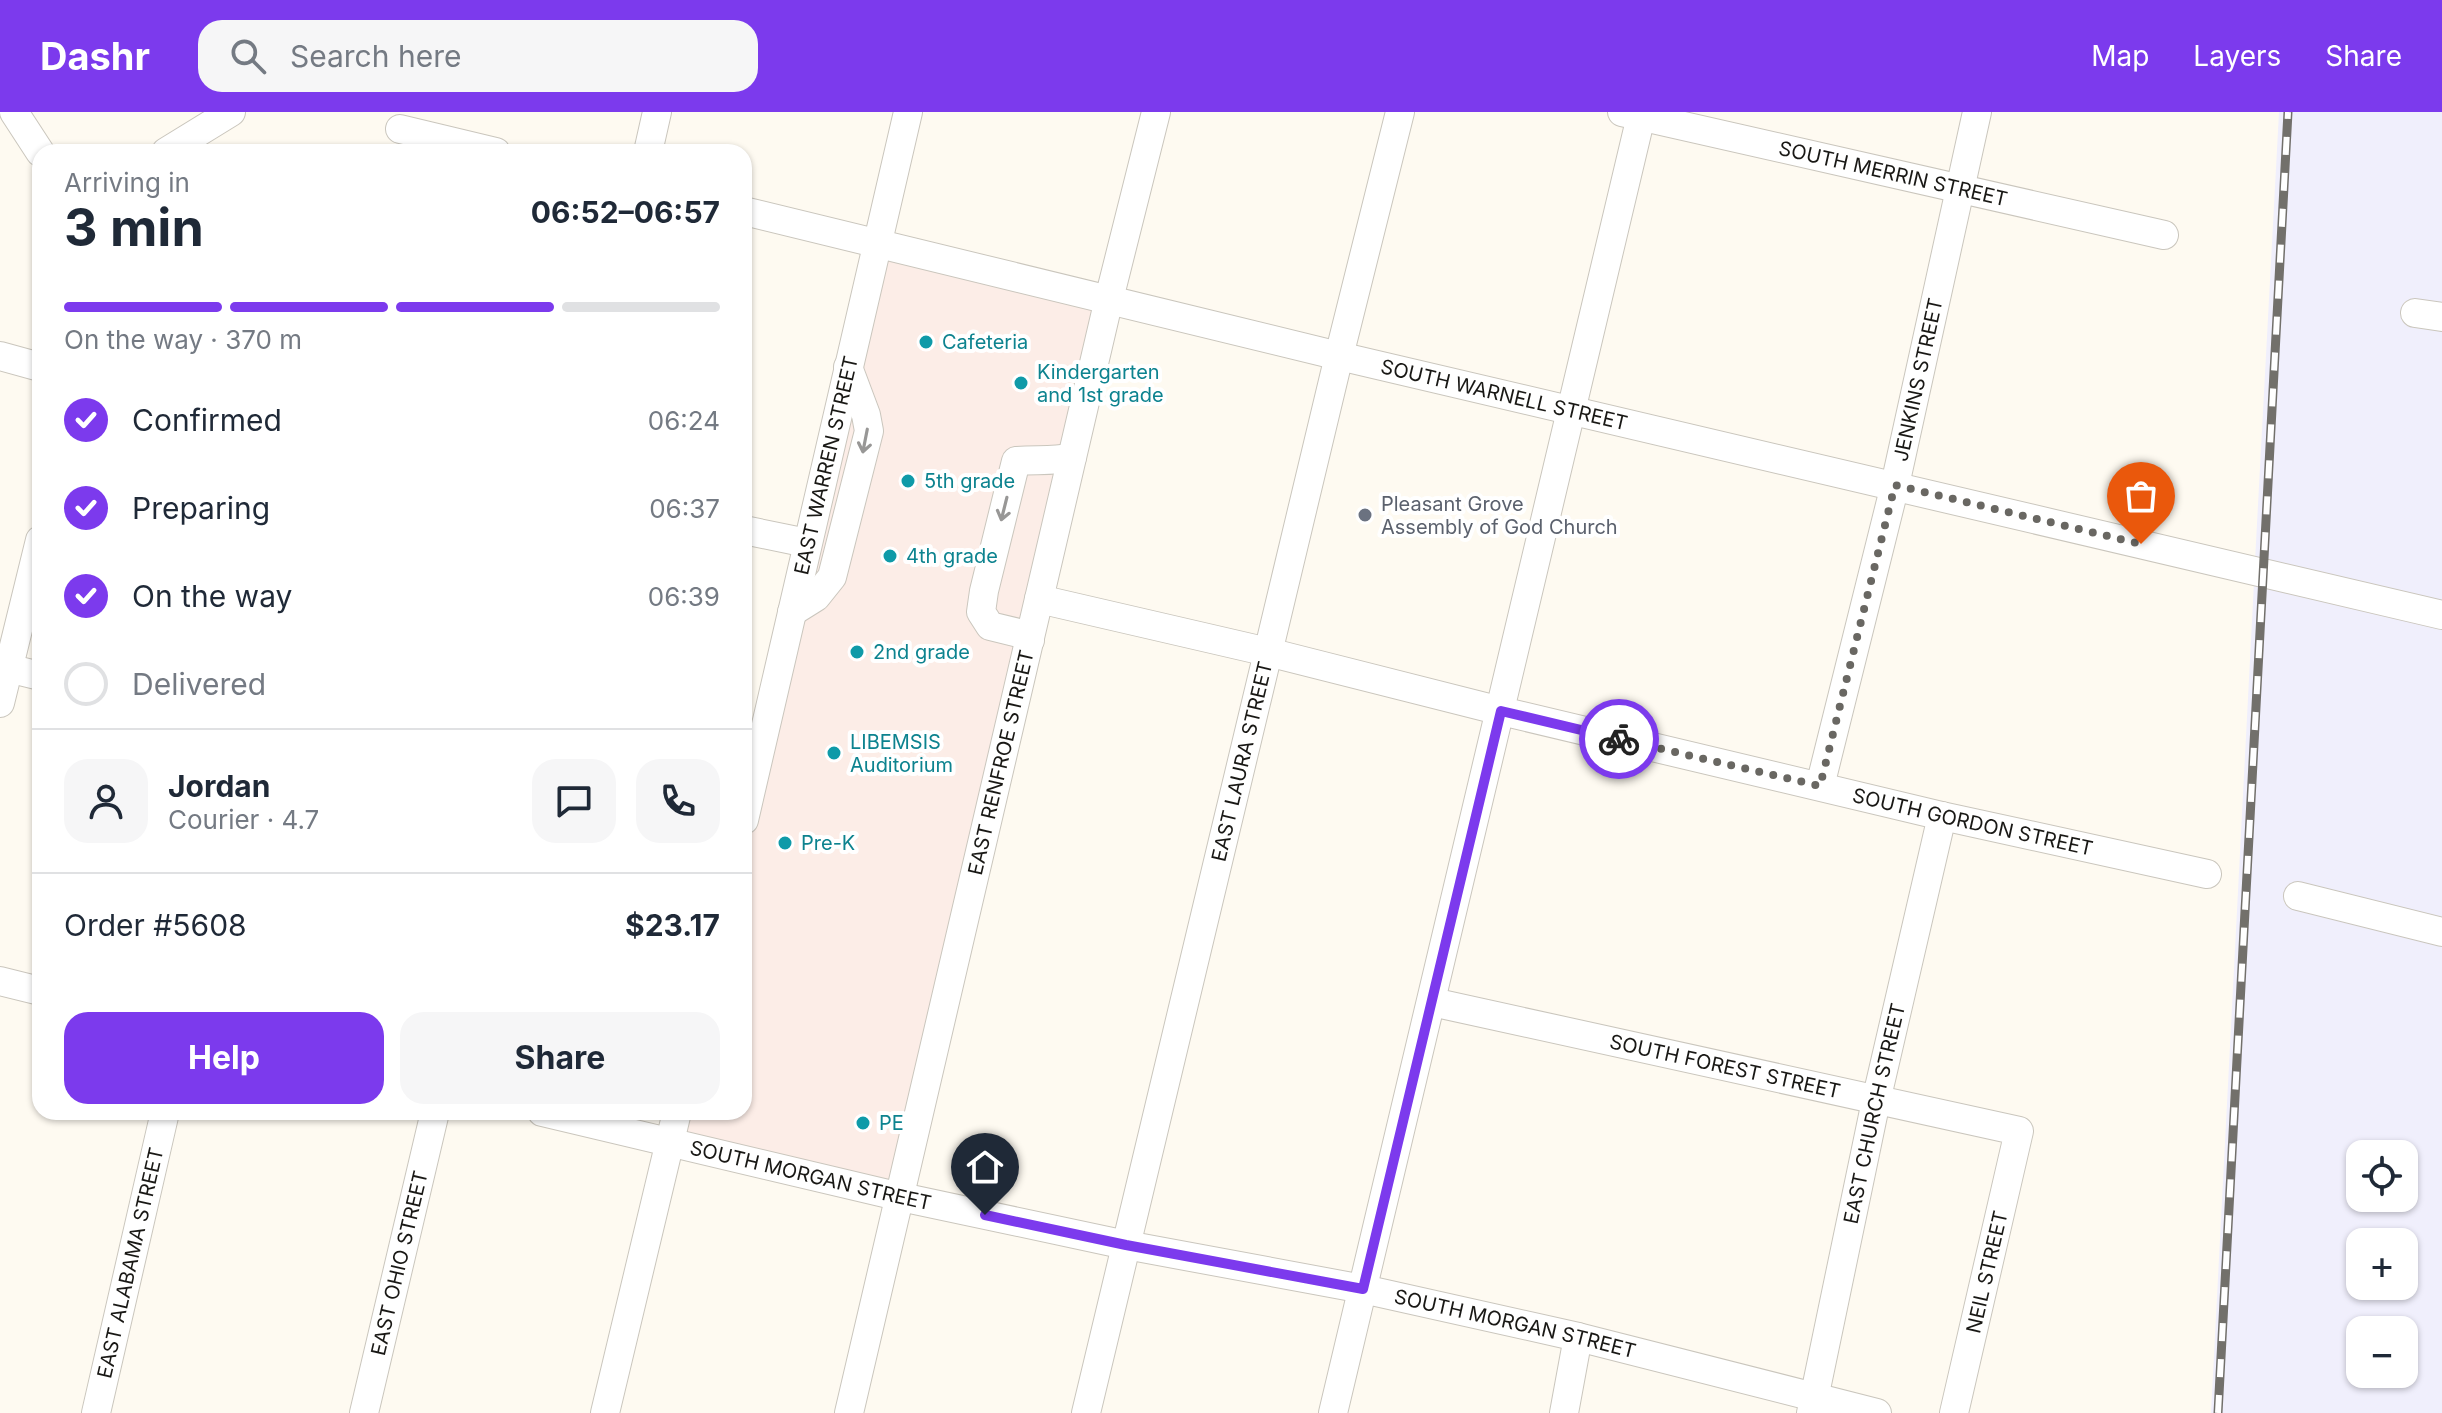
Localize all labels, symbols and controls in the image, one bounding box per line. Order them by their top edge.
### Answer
search box [198,20,758,92]
text: Dashr [40,33,150,79]
icon: search [226,34,270,78]
text: Search here [290,38,461,74]
text: Map [2091,39,2149,73]
text: Layers [2193,39,2281,73]
text: Share [2325,39,2402,73]
street label: SOUTH MERRIN STREET [1776,136,2010,211]
text: Arriving in [64,167,190,198]
text: 06:52–06:57 [531,194,720,230]
text: 3 min [64,196,204,259]
street label: JENKINS STREET [1889,296,1948,464]
text: On the way · 370 m [64,324,302,355]
place label: Cafeteria [942,330,1028,354]
marker: Cafeteria [917,333,935,351]
street label: EAST WARREN STREET [789,354,863,577]
street label: SOUTH WARNELL STREET [1378,354,1630,435]
place label: Kindergarten and 1st grade [1037,360,1164,407]
marker: Kindergarten and 1st grade [1012,374,1030,392]
icon: check [64,398,108,442]
text: Confirmed [132,402,282,438]
text: 06:24 [648,405,720,436]
one-way arrow [857,428,872,453]
pin [2107,462,2175,544]
place label: 5th grade [924,469,1015,493]
marker: 5th grade [899,472,917,490]
icon: bag [2119,474,2163,518]
icon: check [64,486,108,530]
text: Preparing [132,490,270,526]
place label: Pleasant Grove Assembly of God Church [1381,492,1618,539]
text: 06:37 [649,493,720,524]
one-way arrow [996,496,1011,521]
marker: Pleasant Grove Assembly of God Church [1356,506,1374,524]
place label: 4th grade [906,544,998,568]
marker: 4th grade [881,547,899,565]
icon: check [64,574,108,618]
text: On the way [132,578,292,614]
text: 06:39 [648,581,720,612]
place label: 2nd grade [873,640,970,664]
marker: 2nd grade [848,643,866,661]
street label: EAST RENFROE STREET [963,648,1039,877]
street label: EAST LAURA STREET [1206,659,1277,864]
text: Delivered [132,666,266,702]
courier [1579,699,1659,779]
icon: bike [1597,717,1641,761]
place label: LIBEMSIS Auditorium [850,730,953,777]
marker: LIBEMSIS Auditorium [825,744,843,762]
button: person [64,759,148,843]
button: chat [532,759,616,843]
button: phone [636,759,720,843]
text: Jordan [168,768,270,804]
street label: SOUTH GORDON STREET [1850,783,2095,861]
text: Courier · 4.7 [168,804,319,835]
place label: Pre-K [801,831,855,855]
marker: Pre-K [776,834,794,852]
text: Order #5608 [64,907,247,943]
text: $23.17 [625,907,720,943]
street label: EAST CHURCH STREET [1839,1001,1910,1226]
button: Help [64,1012,384,1104]
button: Share [400,1012,720,1104]
street label: SOUTH FOREST STREET [1607,1029,1843,1103]
place label: PE [879,1111,904,1135]
marker: PE [854,1114,872,1132]
pin [951,1133,1019,1215]
street label: SOUTH MORGAN STREET [687,1135,934,1215]
map controls [2346,1140,2418,1388]
button: locate [2346,1140,2418,1212]
street label: EAST ALABAMA STREET [92,1145,168,1381]
icon: home [963,1145,1007,1189]
street label: EAST OHIO STREET [366,1168,433,1358]
street label: NEIL STREET [1961,1208,2013,1336]
button: + [2346,1228,2418,1300]
street label: SOUTH MORGAN STREET [1392,1284,1638,1363]
button: − [2346,1316,2418,1388]

